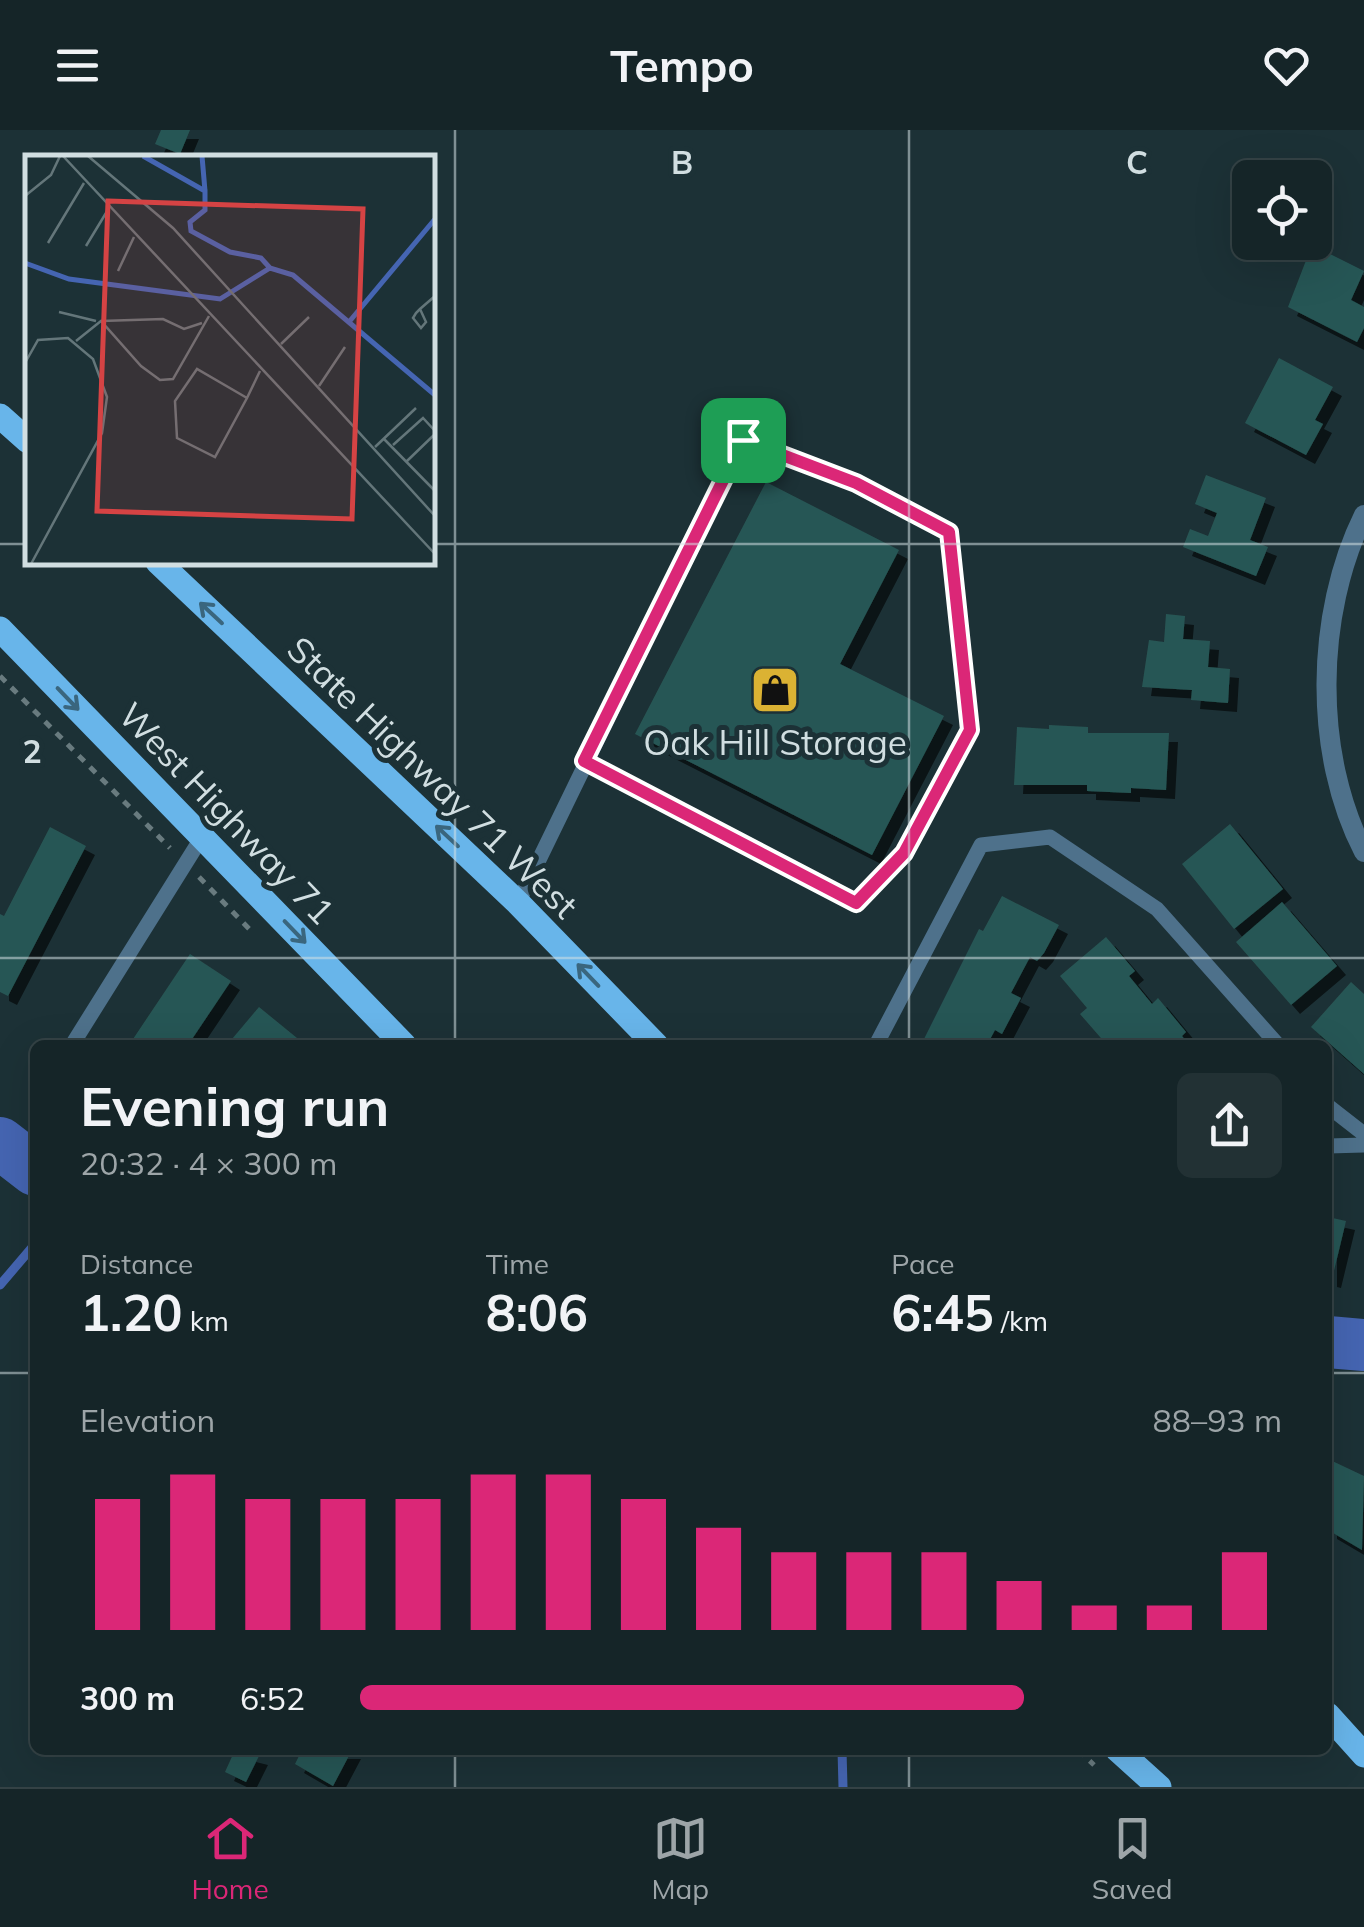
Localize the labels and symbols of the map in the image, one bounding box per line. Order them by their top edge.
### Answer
text: B [671,142,693,182]
text: C [1126,142,1148,182]
inset map [25,155,435,565]
pin [701,398,786,483]
one-way arrow [199,602,224,625]
street label: State Highway 71 West [279,627,587,927]
shop icon: Oak Hill Storage [749,664,801,716]
one-way arrow [56,687,80,711]
street label: West Highway 71 [110,693,344,933]
place label: Oak Hill Storage [643,720,907,764]
text: 2 [22,731,42,771]
one-way arrow [436,824,460,848]
one-way arrow [283,920,307,944]
one-way arrow [576,964,600,988]

